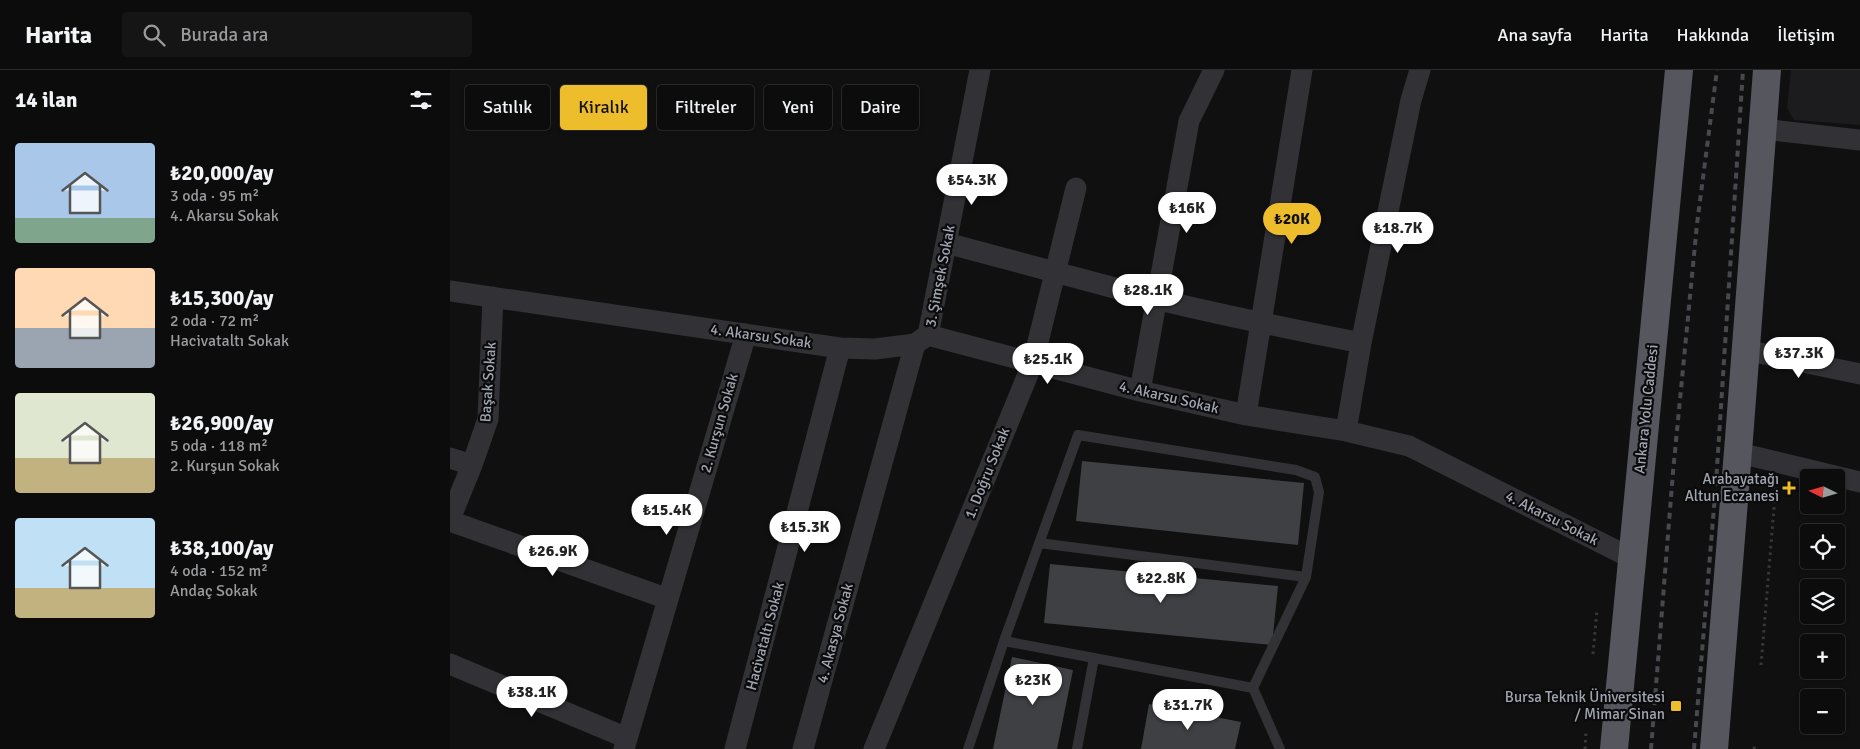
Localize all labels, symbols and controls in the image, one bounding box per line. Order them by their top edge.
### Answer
search box [122,12,472,57]
text: Harita [25,20,92,50]
icon: search [140,21,168,49]
text: Burada ara [180,23,268,47]
text: Ana sayfa [1498,24,1572,46]
text: Harita [1600,24,1649,46]
text: Hakkında [1677,24,1749,46]
text: İletişim [1777,24,1835,46]
chip: Satılık [465,85,550,130]
chip: Kiralık [560,85,647,130]
chip: Filtreler [657,85,754,130]
chip: Yeni [764,85,832,130]
chip: Daire [842,85,919,130]
icon: filters [407,86,435,114]
text: 14 ilan [15,87,77,113]
text: ₺20,000/ay [170,160,273,186]
icon: home [55,163,115,223]
pin: ₺54.3K [931,164,1013,206]
text: ₺54.3K [947,170,997,190]
text: 3 oda · 95 m² [170,186,259,206]
pin: ₺16K [1157,191,1217,234]
text: ₺16K [1169,198,1205,218]
pin: ₺20K [1262,202,1322,245]
text: 4. Akarsu Sokak [170,206,279,226]
text: ₺20K [1274,209,1310,229]
pin: ₺18.7K [1357,212,1439,254]
text: ₺18.7K [1373,218,1423,238]
street label: 3. Şimşek Sokak [921,223,959,328]
pin: ₺28.1K [1107,274,1189,316]
text: ₺28.1K [1123,280,1173,300]
text: ₺15,300/ay [170,285,273,311]
icon: home [55,288,115,348]
text: 2 oda · 72 m² [170,311,259,331]
street label: 4. Akarsu Sokak [709,320,813,352]
text: Hacivataltı Sokak [170,331,289,351]
pin: ₺37.3K [1758,336,1840,379]
street label: Başak Sokak [476,341,500,423]
pin: ₺25.1K [1007,342,1089,385]
text: ₺37.3K [1774,343,1824,363]
street label: Ankara Yolu Caddesi [1630,344,1662,474]
text: ₺25.1K [1023,349,1073,369]
street label: 2. Kurşun Sokak [696,371,742,475]
street label: 4. Akarsu Sokak [1117,377,1221,417]
text: ₺26,900/ay [170,410,273,436]
icon: home [55,413,115,473]
street label: 1. Doğru Sokak [961,424,1014,521]
text: 5 oda · 118 m² [170,436,268,456]
text: 2. Kurşun Sokak [170,456,280,476]
north arrow [1800,469,1845,514]
map controls [1800,469,1845,734]
place label: Arabayatağı Altun Eczanesi [1685,470,1779,505]
marker: Arabayatağı Altun Eczanesi [1783,482,1795,494]
street label: 4. Akarsu Sokak [1502,487,1602,549]
pin: ₺15.4K [626,494,708,536]
text: ₺15.4K [642,500,692,520]
pin: ₺15.3K [764,510,846,553]
text: ₺15.3K [780,517,830,537]
button: locate [1800,524,1845,569]
pin: ₺26.9K [512,534,594,577]
text: ₺38,100/ay [170,535,273,561]
icon: home [55,538,115,598]
text: ₺26.9K [528,541,578,561]
text: 4 oda · 152 m² [170,561,268,581]
pin: ₺22.8K [1120,562,1202,604]
text: ₺22.8K [1136,568,1186,588]
street label: Hacivataltı Sokak [742,579,788,692]
button: layers [1800,579,1845,624]
text: Andaç Sokak [170,581,257,601]
street label: 4. Akasya Sokak [813,581,857,685]
button: + [1800,634,1845,679]
pin: ₺23K [1003,664,1063,706]
text: ₺23K [1015,670,1051,690]
pin: ₺38.1K [491,676,573,718]
text: ₺38.1K [507,682,557,702]
pin: ₺31.7K [1147,688,1229,731]
place label: Bursa Teknik Üniversitesi / Mimar Sinan [1505,688,1665,723]
button: − [1800,689,1845,734]
text: ₺31.7K [1163,695,1213,715]
marker: Bursa Teknik Üniversitesi / Mimar Sinan [1669,699,1683,713]

